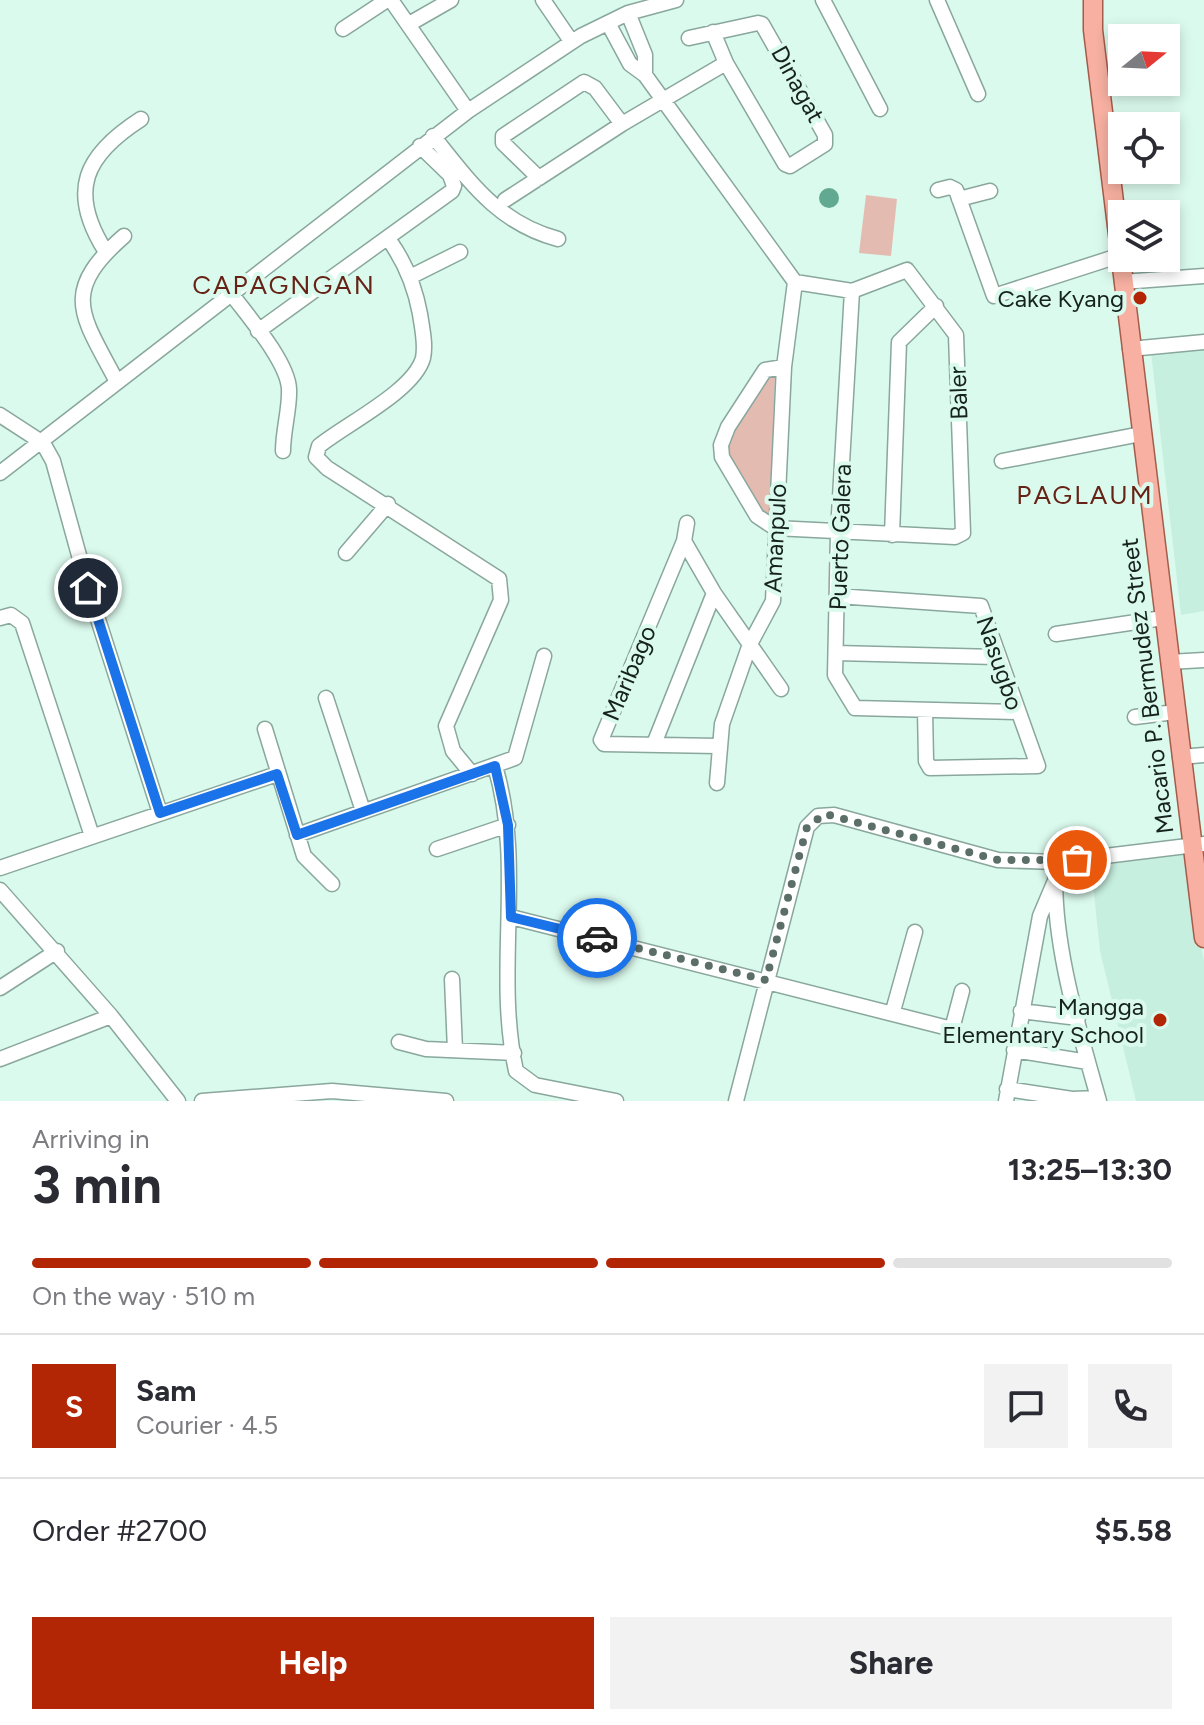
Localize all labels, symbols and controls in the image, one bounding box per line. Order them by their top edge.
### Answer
north arrow [1108,24,1180,96]
map controls [1108,24,1180,272]
street label: Dinagat [765,41,831,127]
button: locate [1108,112,1180,184]
button: layers [1108,200,1180,272]
district label: CAPAGNGAN [192,269,376,301]
place label: Cake Kyang [998,284,1124,313]
marker: Cake Kyang [1131,289,1149,307]
street label: Baler [943,366,973,420]
street label: Puerto Galera [823,463,857,611]
district label: PAGLAUM [1016,479,1154,511]
street label: Amanpulo [758,483,792,593]
street label: Macario P. Bermudez Street [1114,536,1180,836]
pin [54,554,122,622]
icon: home [66,566,110,610]
street label: Nasugbo [970,612,1030,714]
street label: Maribago [596,621,662,725]
pin [1043,826,1111,894]
icon: bag [1055,838,1099,882]
courier [557,898,637,978]
icon: car [575,916,619,960]
place label: Mangga Elementary School [942,992,1144,1049]
marker: Mangga Elementary School [1151,1011,1169,1029]
text: Arriving in [32,1123,150,1155]
text: 13:25–13:30 [1008,1151,1172,1188]
text: 3 min [32,1154,162,1216]
text: On the way · 510 m [32,1280,255,1312]
button: chat [984,1364,1068,1448]
button: phone [1088,1364,1172,1448]
text: Sam [136,1372,196,1409]
text: S [65,1388,83,1425]
text: Courier · 4.5 [136,1409,278,1441]
text: Order #2700 [32,1512,207,1549]
text: $5.58 [1095,1512,1172,1549]
button: Help [32,1617,594,1709]
button: Share [610,1617,1172,1709]

